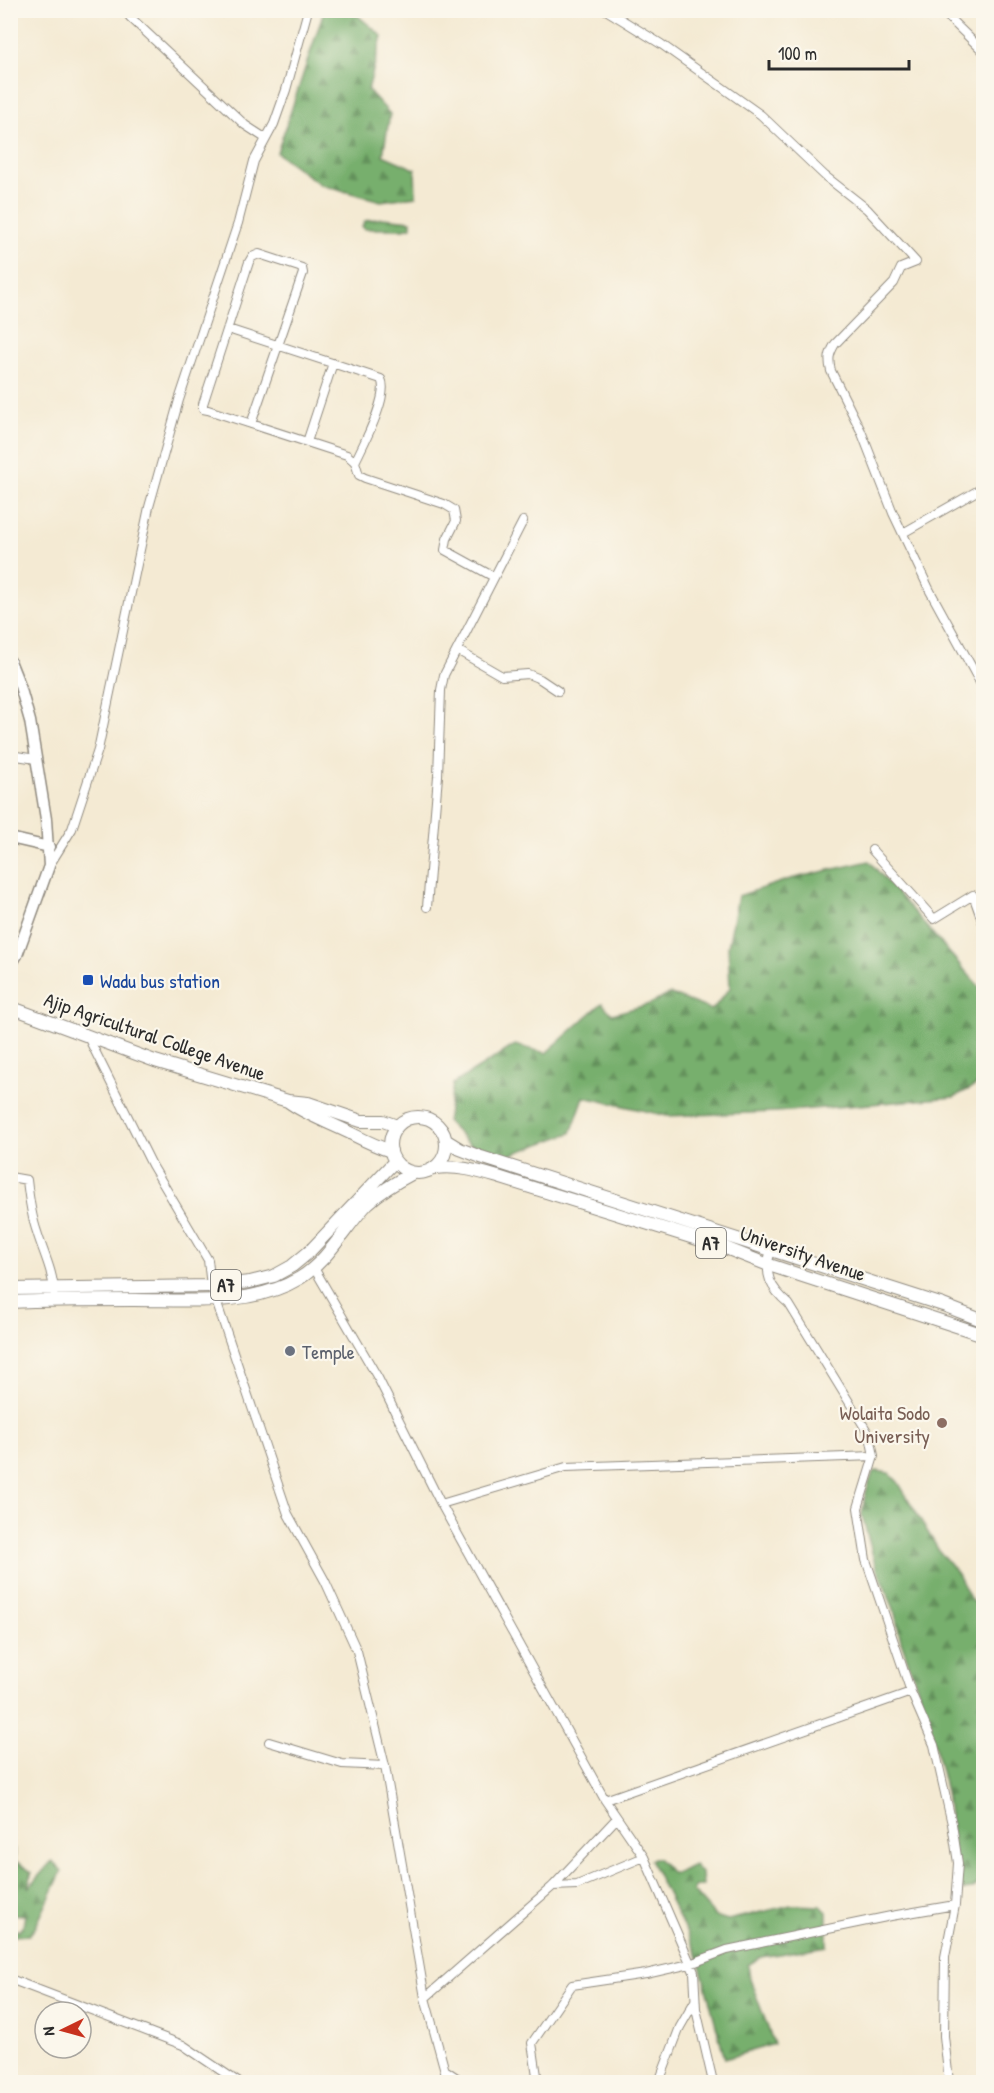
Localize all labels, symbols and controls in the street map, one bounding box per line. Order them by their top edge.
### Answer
scale bar [769,33,908,71]
text: 100 m [778,41,817,66]
place label: Wadu bus station [100,967,220,994]
marker: Wadu bus station [81,973,95,987]
street label: Ajip Agricultural College Avenue [41,985,269,1087]
street label: University Avenue [737,1219,869,1287]
road number: A7 [696,1228,726,1258]
road number: A7 [211,1270,241,1300]
place label: Temple [302,1338,355,1365]
marker: Temple [283,1344,297,1358]
place label: Wolaita Sodo University [840,1399,930,1449]
marker: Wolaita Sodo University [935,1416,949,1430]
north arrow [33,2000,93,2060]
text: N [37,2026,59,2037]

